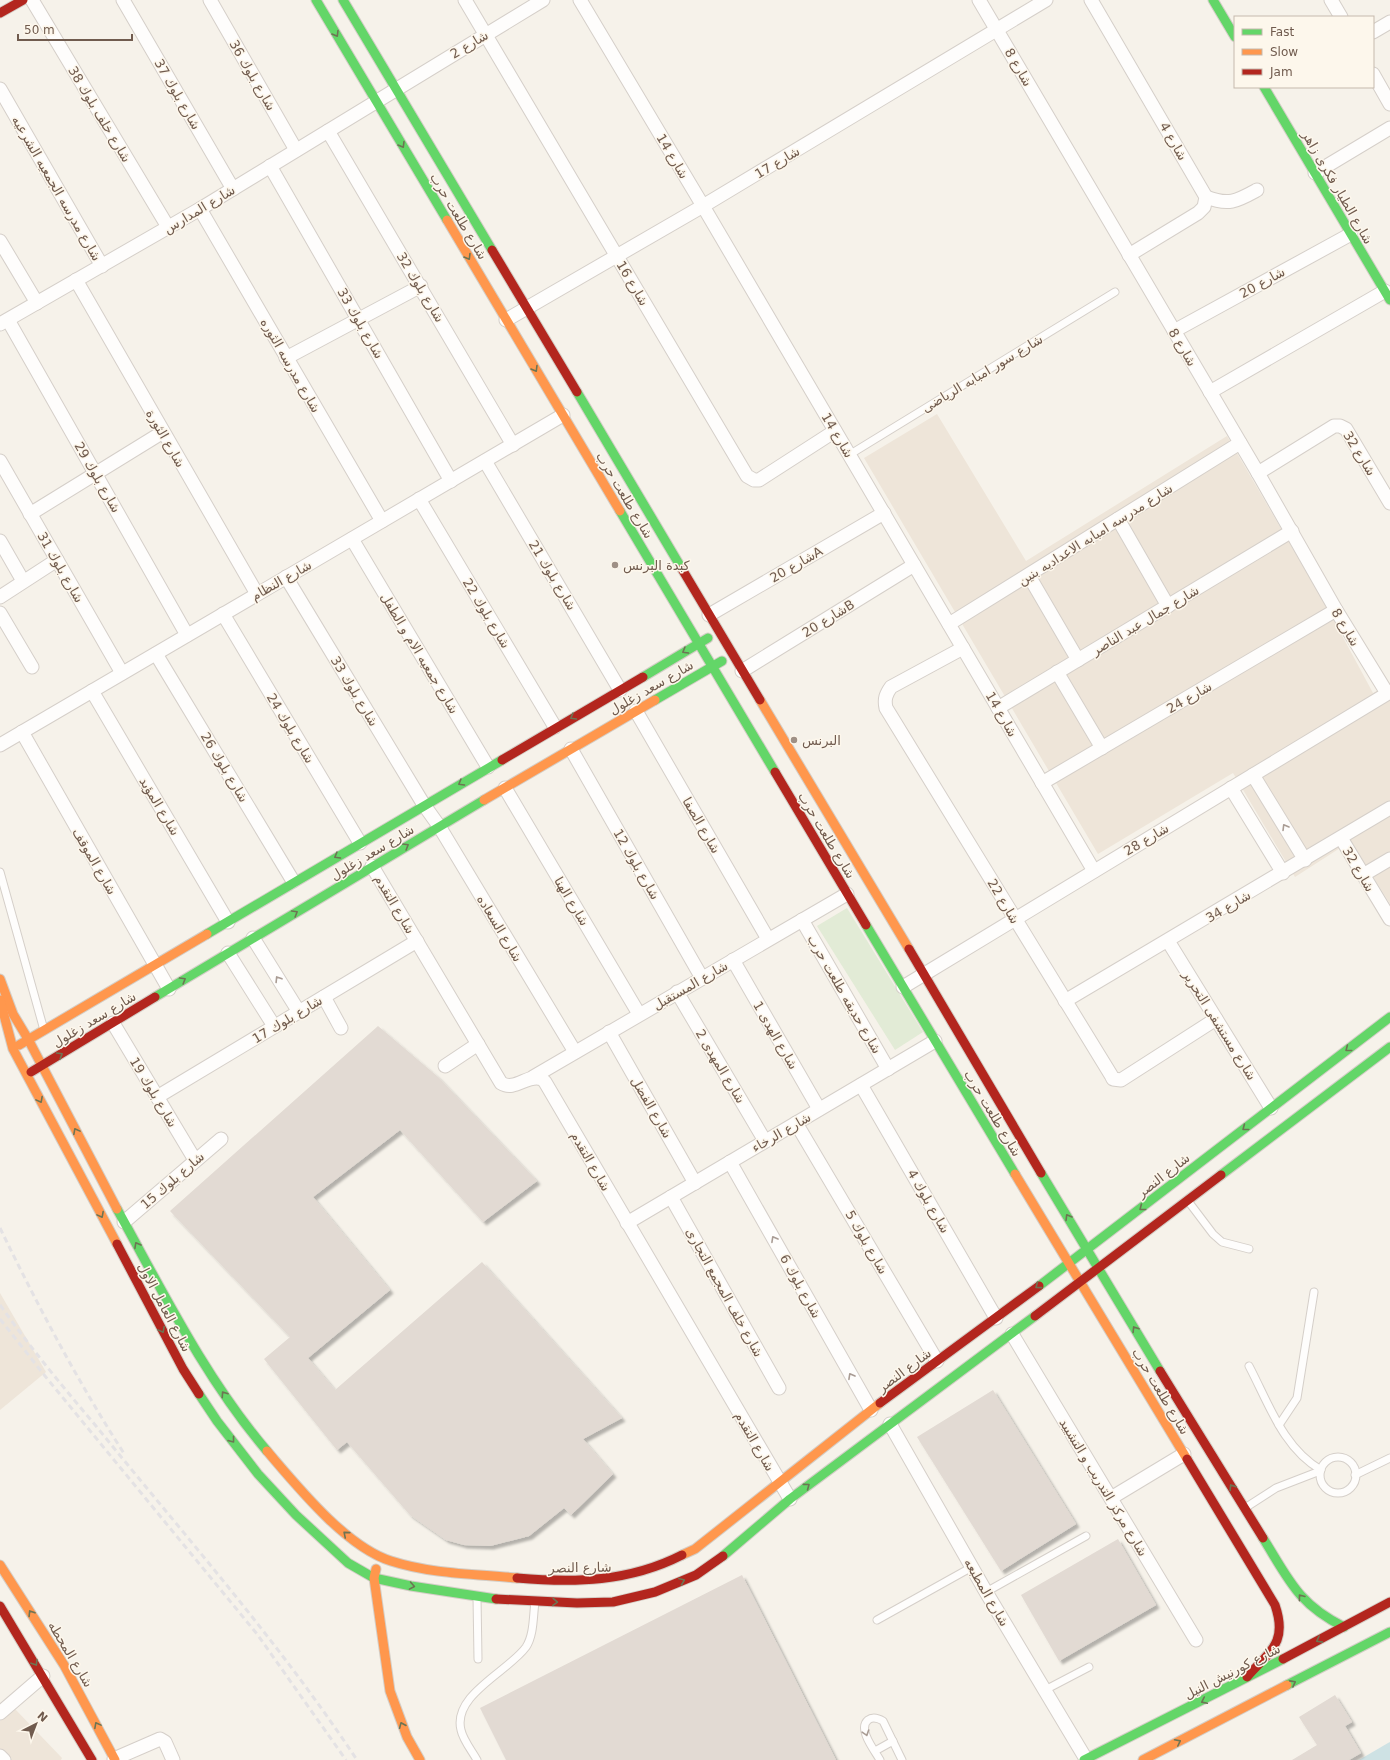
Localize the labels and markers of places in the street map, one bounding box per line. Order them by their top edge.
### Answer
place label: كبدة البرنس [623,558,691,574]
marker: كبدة البرنس [610,560,620,570]
place label: البرنس [802,733,841,749]
marker: البرنس [789,735,799,745]

